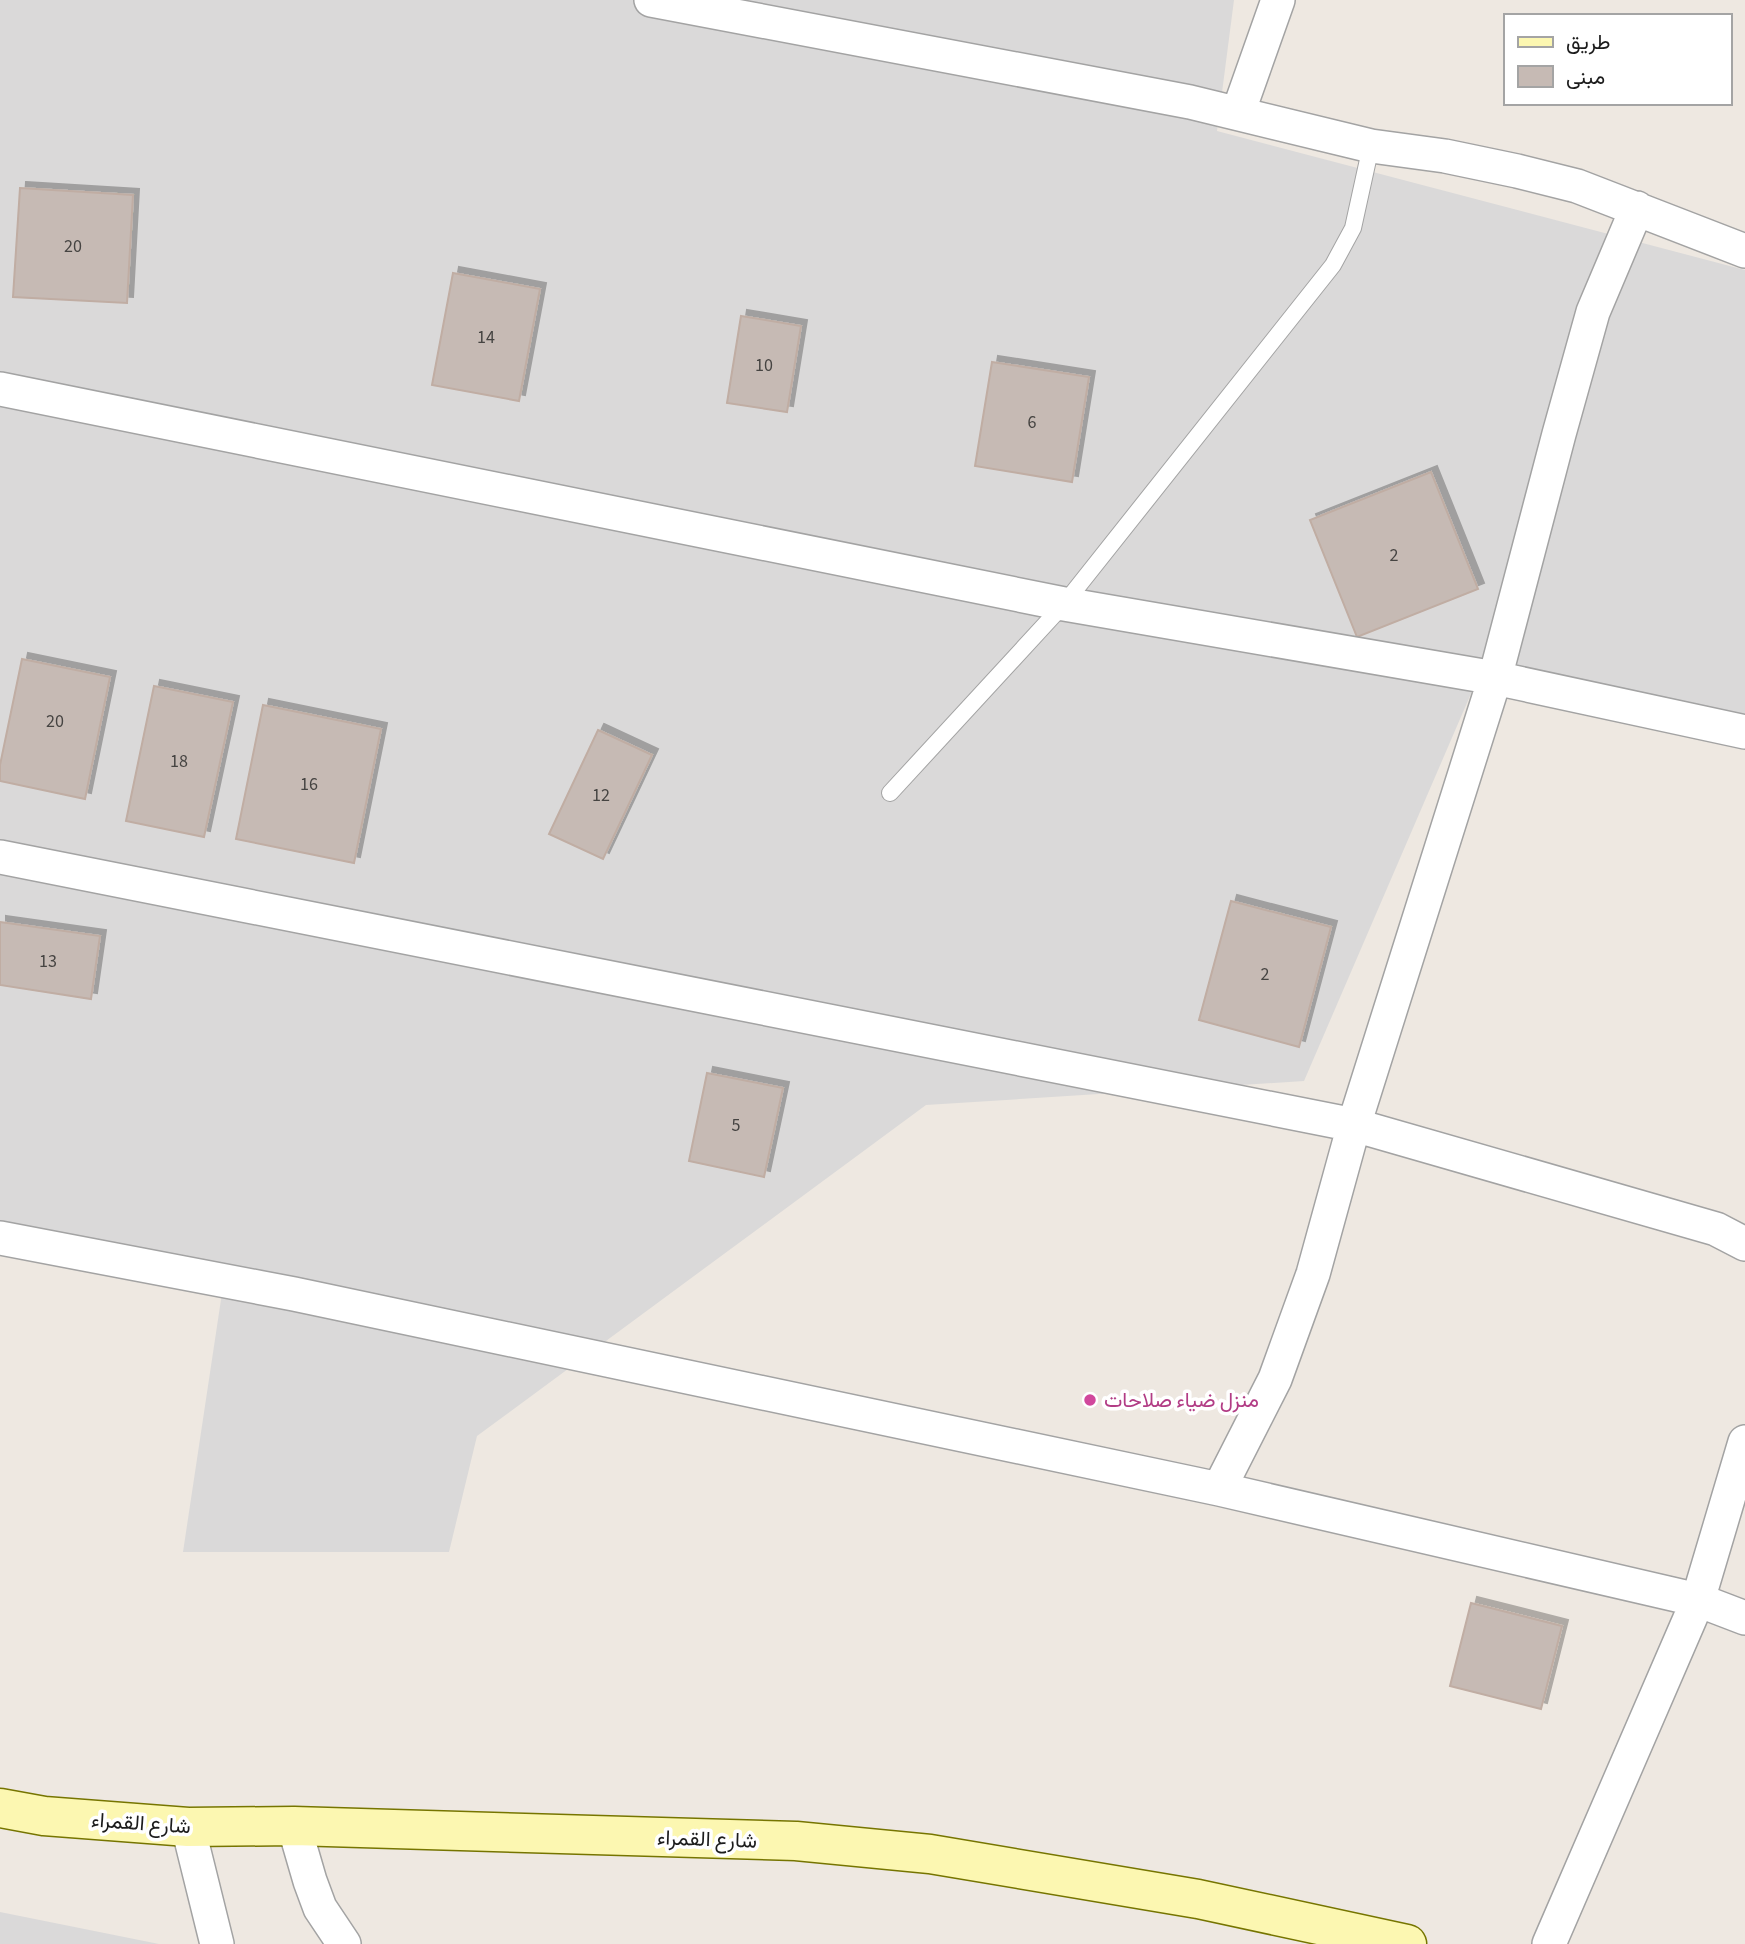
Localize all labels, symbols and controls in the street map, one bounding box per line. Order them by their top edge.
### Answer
legend [1504,14,1731,105]
text: طريق [1566,27,1611,57]
text: مبنى [1566,62,1605,92]
house number: 20 [64,234,82,259]
house number: 14 [477,325,495,350]
house number: 10 [755,353,773,378]
house number: 6 [1028,410,1037,435]
house number: 2 [1390,543,1399,568]
house number: 20 [46,709,64,734]
house number: 18 [170,749,188,774]
house number: 16 [300,772,318,797]
house number: 12 [592,783,610,808]
house number: 13 [39,949,57,974]
house number: 2 [1261,962,1270,987]
house number: 5 [732,1113,741,1138]
place label: منزل ضياء صلاحات [1104,1385,1259,1415]
marker: منزل ضياء صلاحات [1082,1392,1098,1408]
street label: شارع القمراء [90,1805,192,1841]
street label: شارع القمراء [657,1822,757,1856]

